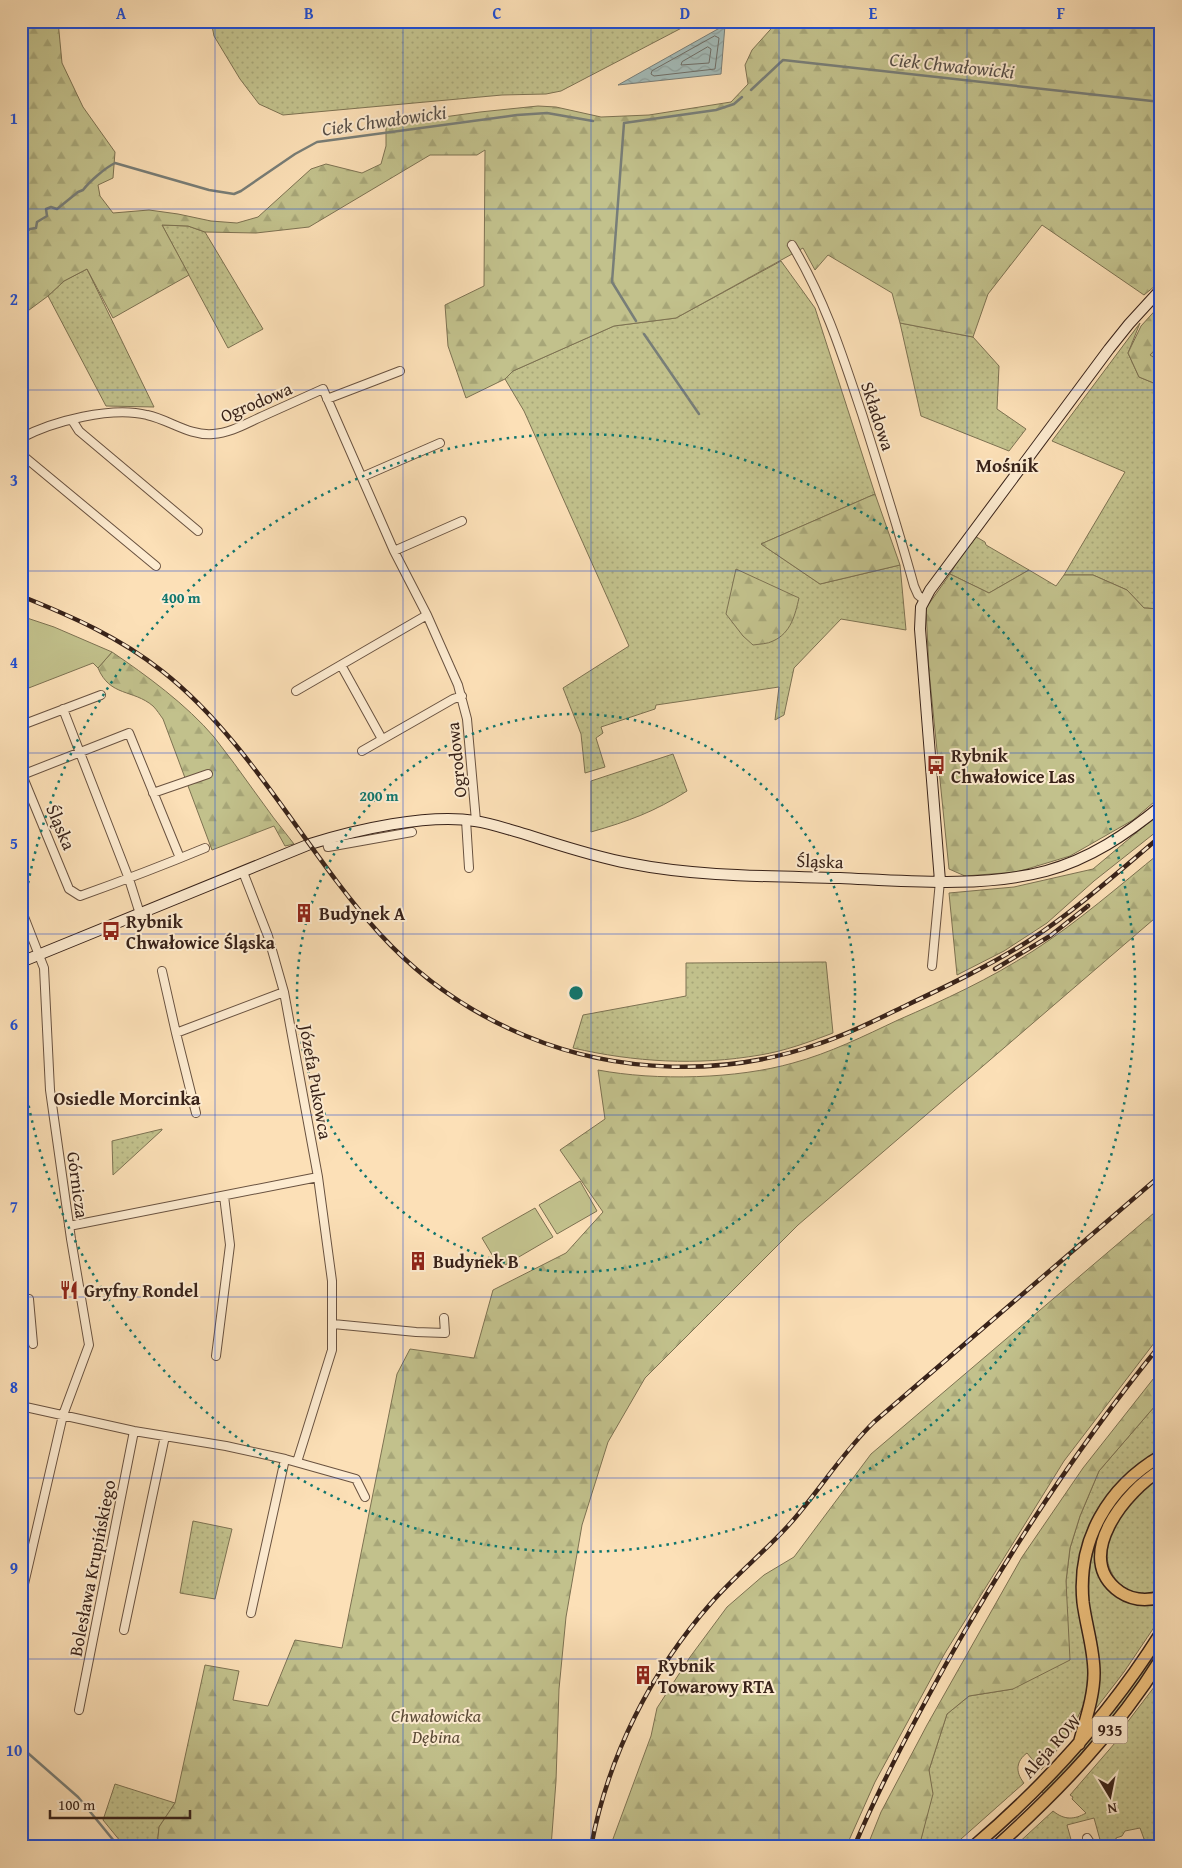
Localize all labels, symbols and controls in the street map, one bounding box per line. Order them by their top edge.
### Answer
text: A [116,1,127,25]
text: B [304,1,314,25]
text: C [492,1,502,25]
text: D [680,1,690,25]
text: E [869,1,878,25]
text: F [1057,1,1065,25]
water label: Ciek Chwałowicki [888,45,1016,85]
water label: Ciek Chwałowicki [320,97,448,143]
text: 1 [10,106,18,130]
text: 2 [10,287,18,311]
street label: Ogrodowa [216,375,297,429]
street label: Składowa [854,378,902,455]
district label: Mośnik [976,451,1038,479]
text: 3 [10,468,18,492]
text: 400 m [161,587,201,608]
text: 4 [10,650,18,674]
street label: Ogrodowa [439,720,473,799]
place label: Rybnik Chwałowice Las [951,742,1075,790]
bus stop icon: Rybnik Chwałowice Las [925,754,947,776]
text: 200 m [359,785,399,806]
street label: Śląska [39,800,83,854]
text: 5 [10,831,18,855]
street label: Śląska [796,847,845,875]
place label: Budynek A [319,900,406,927]
building icon: Budynek A [293,902,315,924]
place label: Rybnik Chwałowice Śląska [126,908,276,956]
bus stop icon: Rybnik Chwałowice Śląska [100,920,122,942]
centre of rings [567,984,585,1002]
text: 6 [10,1012,18,1036]
street label: Józefa Pukowca [292,1021,339,1142]
district label: Osiedle Morcinka [54,1084,201,1112]
street label: Górnicza [60,1150,96,1220]
text: 7 [10,1194,18,1218]
place label: Budynek B [433,1248,519,1275]
building icon: Budynek B [407,1250,429,1272]
place label: Gryfny Rondel [84,1277,199,1304]
restaurant icon: Gryfny Rondel [58,1279,80,1301]
text: 8 [10,1375,18,1399]
street label: Bolesława Krupińskiego [62,1477,122,1659]
text: 9 [10,1556,18,1580]
place label: Rybnik Towarowy RTA [658,1652,775,1700]
building icon: Rybnik Towarowy RTA [632,1664,654,1686]
park label: Chwałowicka Dębina [391,1702,482,1750]
street label: Aleja ROW [1015,1707,1088,1784]
road number: 935 [1092,1716,1128,1744]
text: 10 [6,1738,22,1762]
north arrow [1084,1770,1134,1820]
scale bar [50,1788,190,1820]
text: 100 m [58,1794,96,1815]
text: N [1105,1798,1119,1820]

